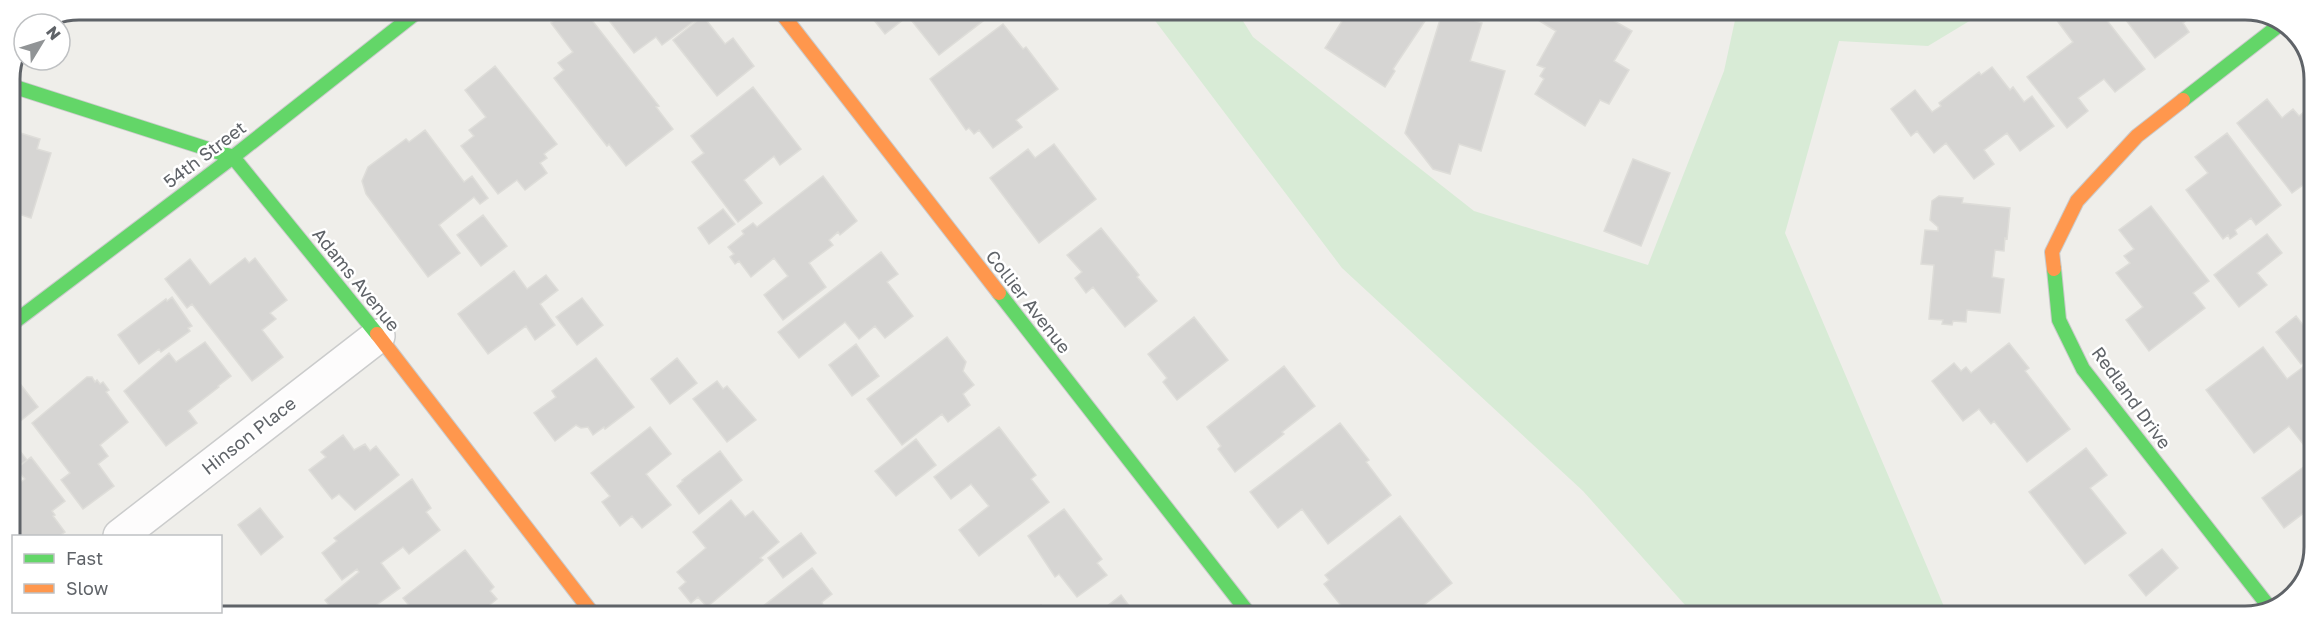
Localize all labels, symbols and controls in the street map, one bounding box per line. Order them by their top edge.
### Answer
north arrow [12,12,72,72]
text: N [42,22,65,44]
street label: 54th Street [159,116,250,192]
street label: Adams Avenue [308,223,405,336]
street label: Collier Avenue [982,245,1076,357]
street label: Redland Drive [2087,342,2176,453]
street label: Hinson Place [197,392,300,479]
legend [12,535,222,613]
text: Fast [66,547,103,569]
text: Slow [66,577,109,599]

